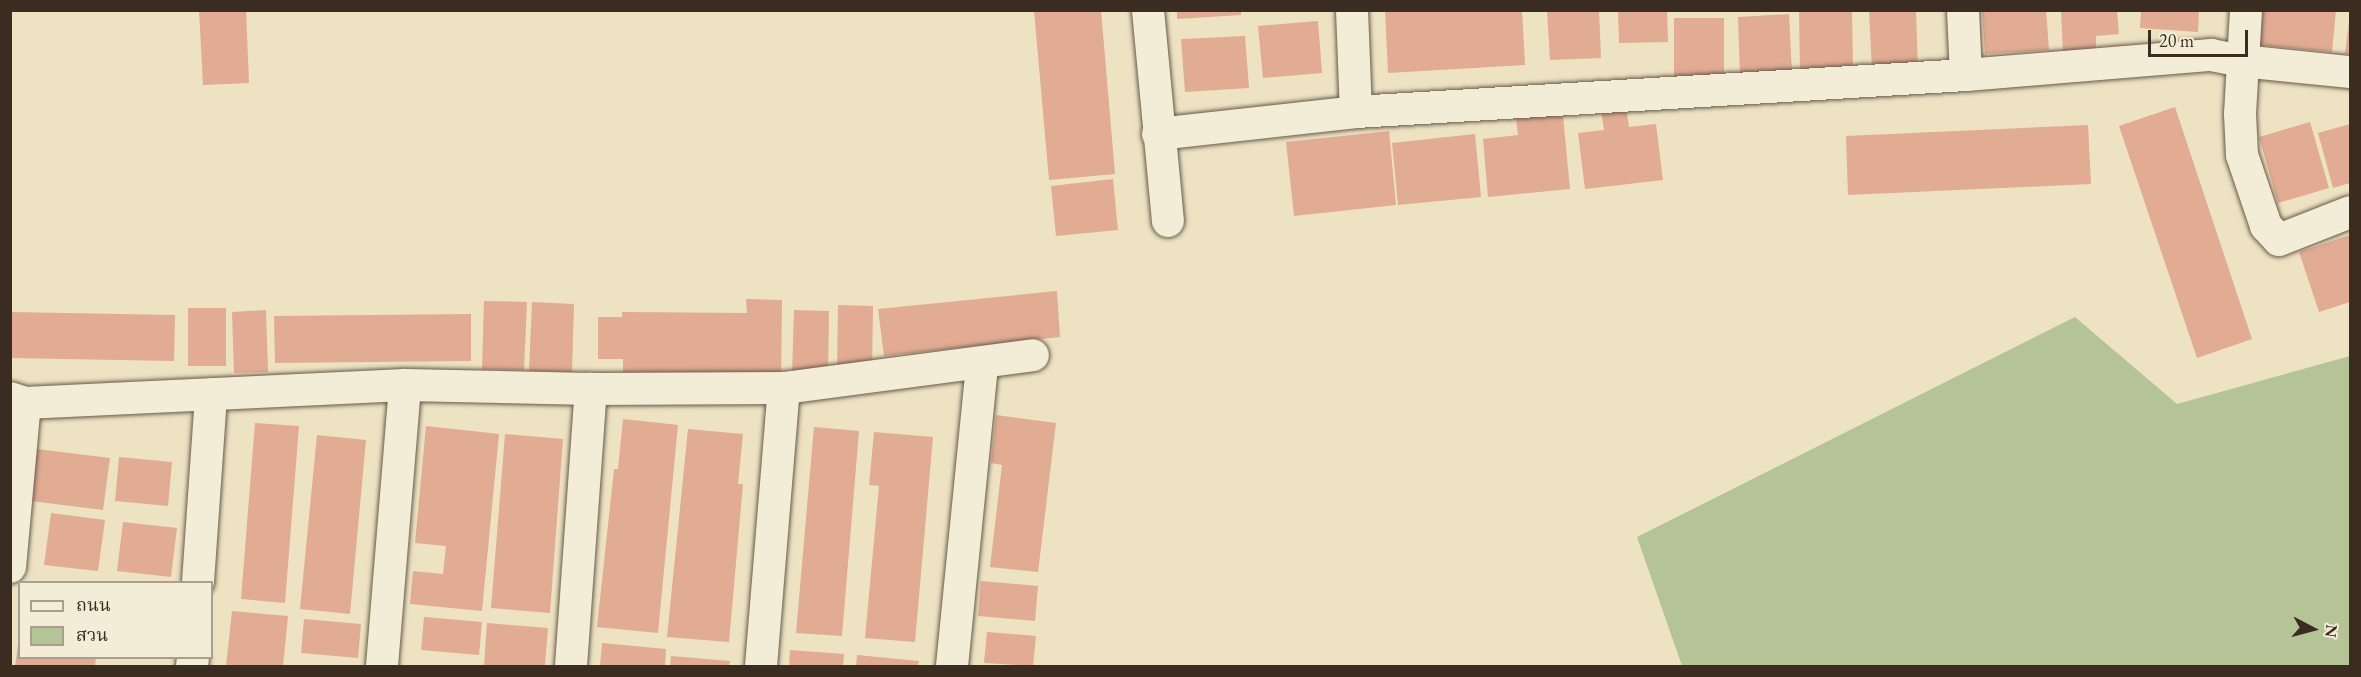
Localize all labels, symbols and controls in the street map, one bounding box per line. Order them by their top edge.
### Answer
scale bar [2151,18,2252,56]
text: 20 m [2159,29,2194,52]
legend [18,581,213,659]
text: ถนน [76,593,111,616]
north arrow [2283,599,2343,659]
text: สวน [76,623,108,646]
text: N [2320,623,2343,638]

